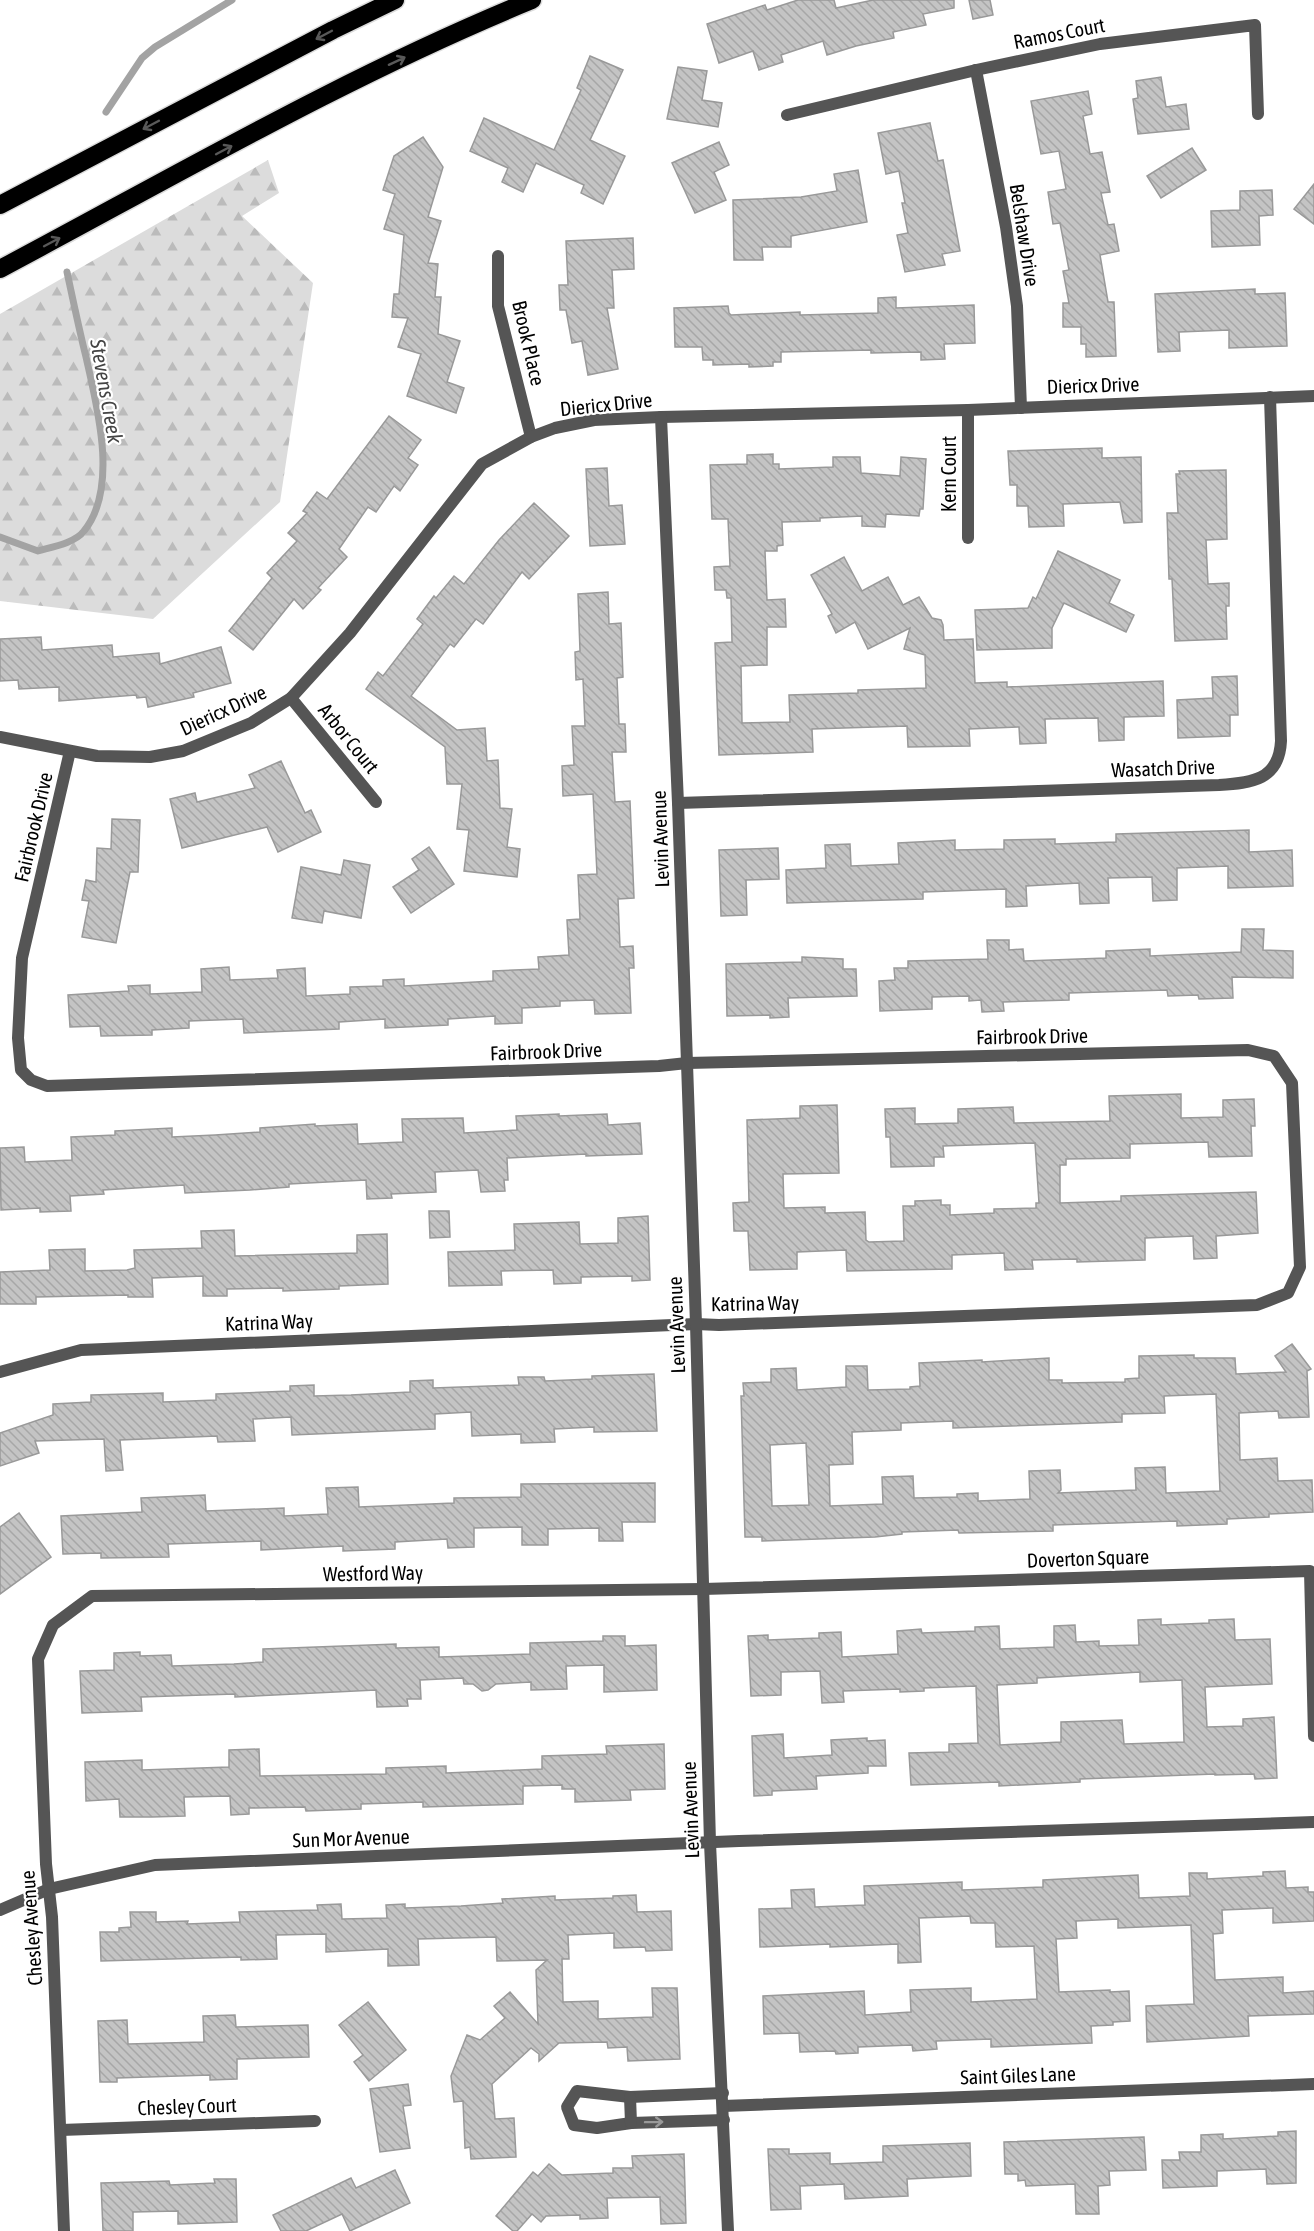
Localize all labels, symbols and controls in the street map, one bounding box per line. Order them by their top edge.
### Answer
street label: Ramos Court [1011,13,1107,53]
one-way arrow [315,30,333,41]
one-way arrow [388,54,406,66]
one-way arrow [142,120,160,132]
one-way arrow [215,144,232,156]
street label: Belshaw Drive [1006,182,1044,288]
one-way arrow [42,236,60,247]
street label: Brook Place [508,298,550,388]
water label: Stevens Creek [86,336,128,446]
street label: Diericx Drive [1046,372,1140,398]
street label: Diericx Drive [559,388,653,420]
street label: Kern Court [937,436,960,512]
street label: Diericx Drive [176,680,270,740]
street label: Arbor Court [314,699,384,778]
street label: Wasatch Drive [1111,755,1215,781]
street label: Fairbrook Drive [9,770,57,884]
street label: Levin Avenue [647,790,673,888]
street label: Fairbrook Drive [976,1024,1088,1048]
street label: Fairbrook Drive [490,1038,602,1064]
street label: Levin Avenue [663,1276,689,1374]
street label: Katrina Way [711,1291,799,1315]
street label: Katrina Way [225,1309,313,1335]
street label: Doverton Square [1026,1544,1150,1572]
street label: Westford Way [323,1561,423,1585]
street label: Levin Avenue [677,1761,703,1859]
street label: Sun Mor Avenue [292,1824,410,1852]
street label: Chesley Avenue [16,1870,46,1986]
street label: Saint Giles Lane [960,2061,1076,2089]
street label: Chesley Court [137,2093,237,2119]
one-way arrow [644,2116,664,2128]

